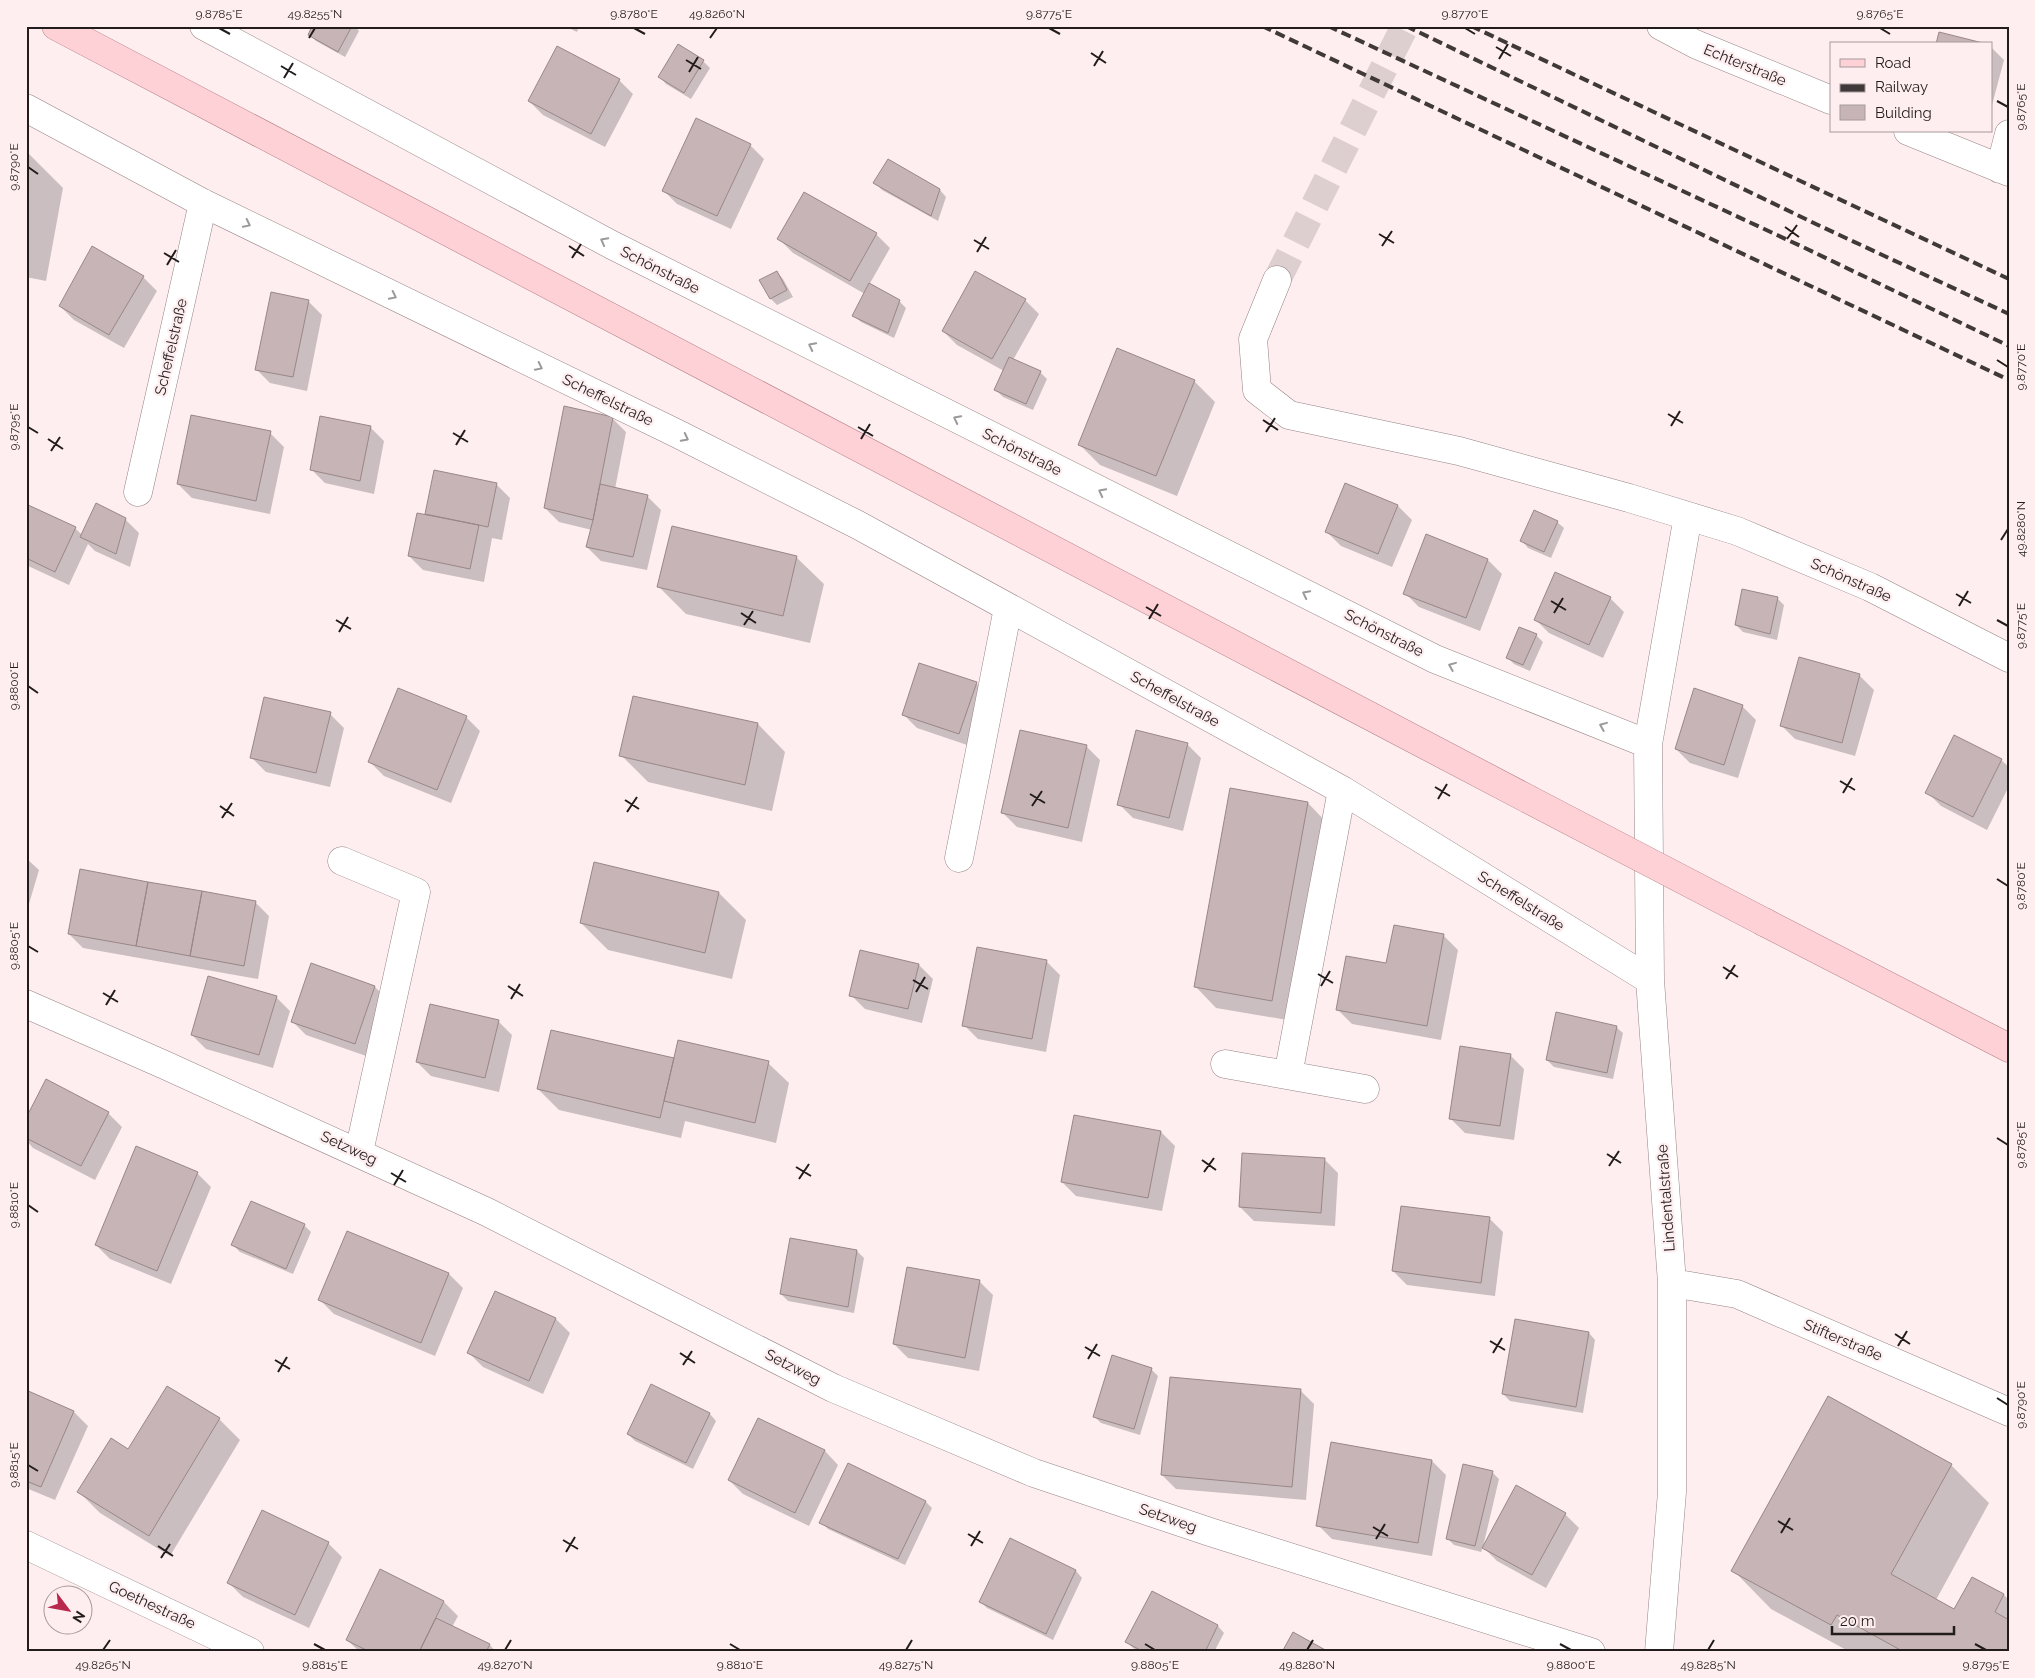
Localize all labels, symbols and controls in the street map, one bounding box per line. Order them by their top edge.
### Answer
text: 9.8785°E [196,7,243,21]
text: 49.8255°N [288,7,342,21]
text: 9.8780°E [610,7,658,21]
text: 49.8260°N [689,7,745,21]
text: 9.8775°E [1026,7,1072,21]
text: 9.8770°E [1442,7,1488,21]
text: 9.8765°E [1856,7,1904,21]
street label: Echterstraße [1701,40,1789,90]
legend [1830,42,1992,132]
text: Road [1875,54,1911,72]
text: Railway [1875,78,1928,96]
text: 9.8765°E [2014,83,2028,131]
text: Building [1875,104,1932,122]
text: 9.8790°E [7,143,21,191]
one-way arrow [242,218,251,229]
one-way arrow [601,238,610,248]
street label: Schönstraße [617,242,703,298]
one-way arrow [388,289,397,300]
street label: Scheffelstraße [151,297,191,397]
one-way arrow [808,342,817,352]
text: 9.8770°E [2014,344,2028,390]
one-way arrow [534,361,543,371]
street label: Scheffelstraße [560,370,657,430]
text: 9.8795°E [7,404,21,450]
one-way arrow [953,415,962,425]
street label: Schönstraße [979,424,1065,480]
one-way arrow [680,432,689,442]
one-way arrow [1098,488,1107,498]
text: 49.8280°N [2014,501,2028,557]
street label: Schönstraße [1808,554,1894,606]
one-way arrow [1302,590,1311,600]
text: 9.8775°E [2014,603,2028,649]
street label: Schönstraße [1341,605,1427,661]
one-way arrow [1448,661,1457,672]
text: 9.8800°E [7,662,21,710]
street label: Scheffelstraße [1127,667,1223,731]
one-way arrow [1599,721,1608,732]
text: 9.8780°E [2014,862,2028,910]
street label: Scheffelstraße [1474,867,1568,935]
text: 9.8805°E [7,922,21,970]
text: 9.8785°E [2014,1122,2028,1169]
street label: Setzweg [318,1127,380,1169]
street label: Lindentalstraße [1653,1144,1679,1252]
text: 9.8810°E [7,1182,21,1228]
street label: Stifterstraße [1801,1315,1885,1365]
street label: Setzweg [762,1345,824,1389]
text: 9.8790°E [2014,1381,2028,1429]
text: 9.8815°E [7,1442,21,1488]
street label: Setzweg [1137,1500,1199,1536]
street label: Goethestraße [106,1577,198,1633]
north arrow [42,1586,92,1636]
scale bar [1832,1603,1955,1635]
text: N [69,1608,89,1626]
text: 20 m [1840,1612,1875,1630]
text: 49.8265°N [75,1658,131,1672]
text: 9.8815°E [302,1658,348,1672]
text: 49.8270°N [477,1658,533,1672]
text: 9.8810°E [717,1658,763,1672]
text: 49.8275°N [879,1658,933,1672]
text: 9.8805°E [1131,1658,1179,1672]
text: 49.8280°N [1279,1658,1335,1672]
text: 9.8800°E [1547,1658,1595,1672]
text: 49.8285°N [1680,1658,1736,1672]
text: 9.8795°E [1963,1658,2009,1672]

